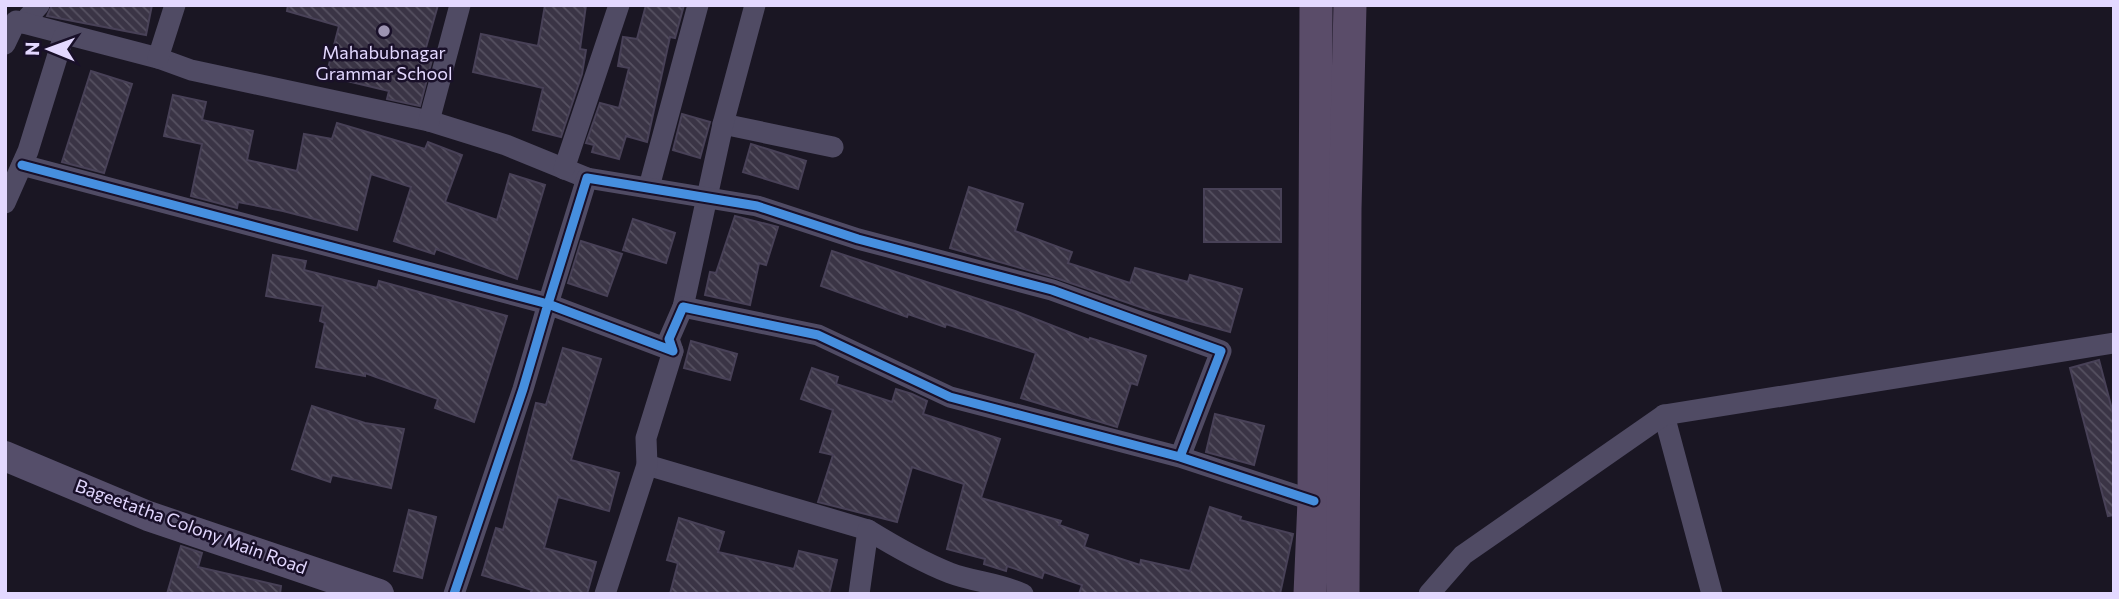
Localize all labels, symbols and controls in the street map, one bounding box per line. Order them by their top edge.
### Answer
north arrow [14,14,84,84]
marker: Mahabubnagar Grammar School [376,23,392,39]
text: N [20,41,43,56]
place label: Mahabubnagar Grammar School [316,41,452,84]
street label: Bageetatha Colony Main Road [72,474,310,578]

